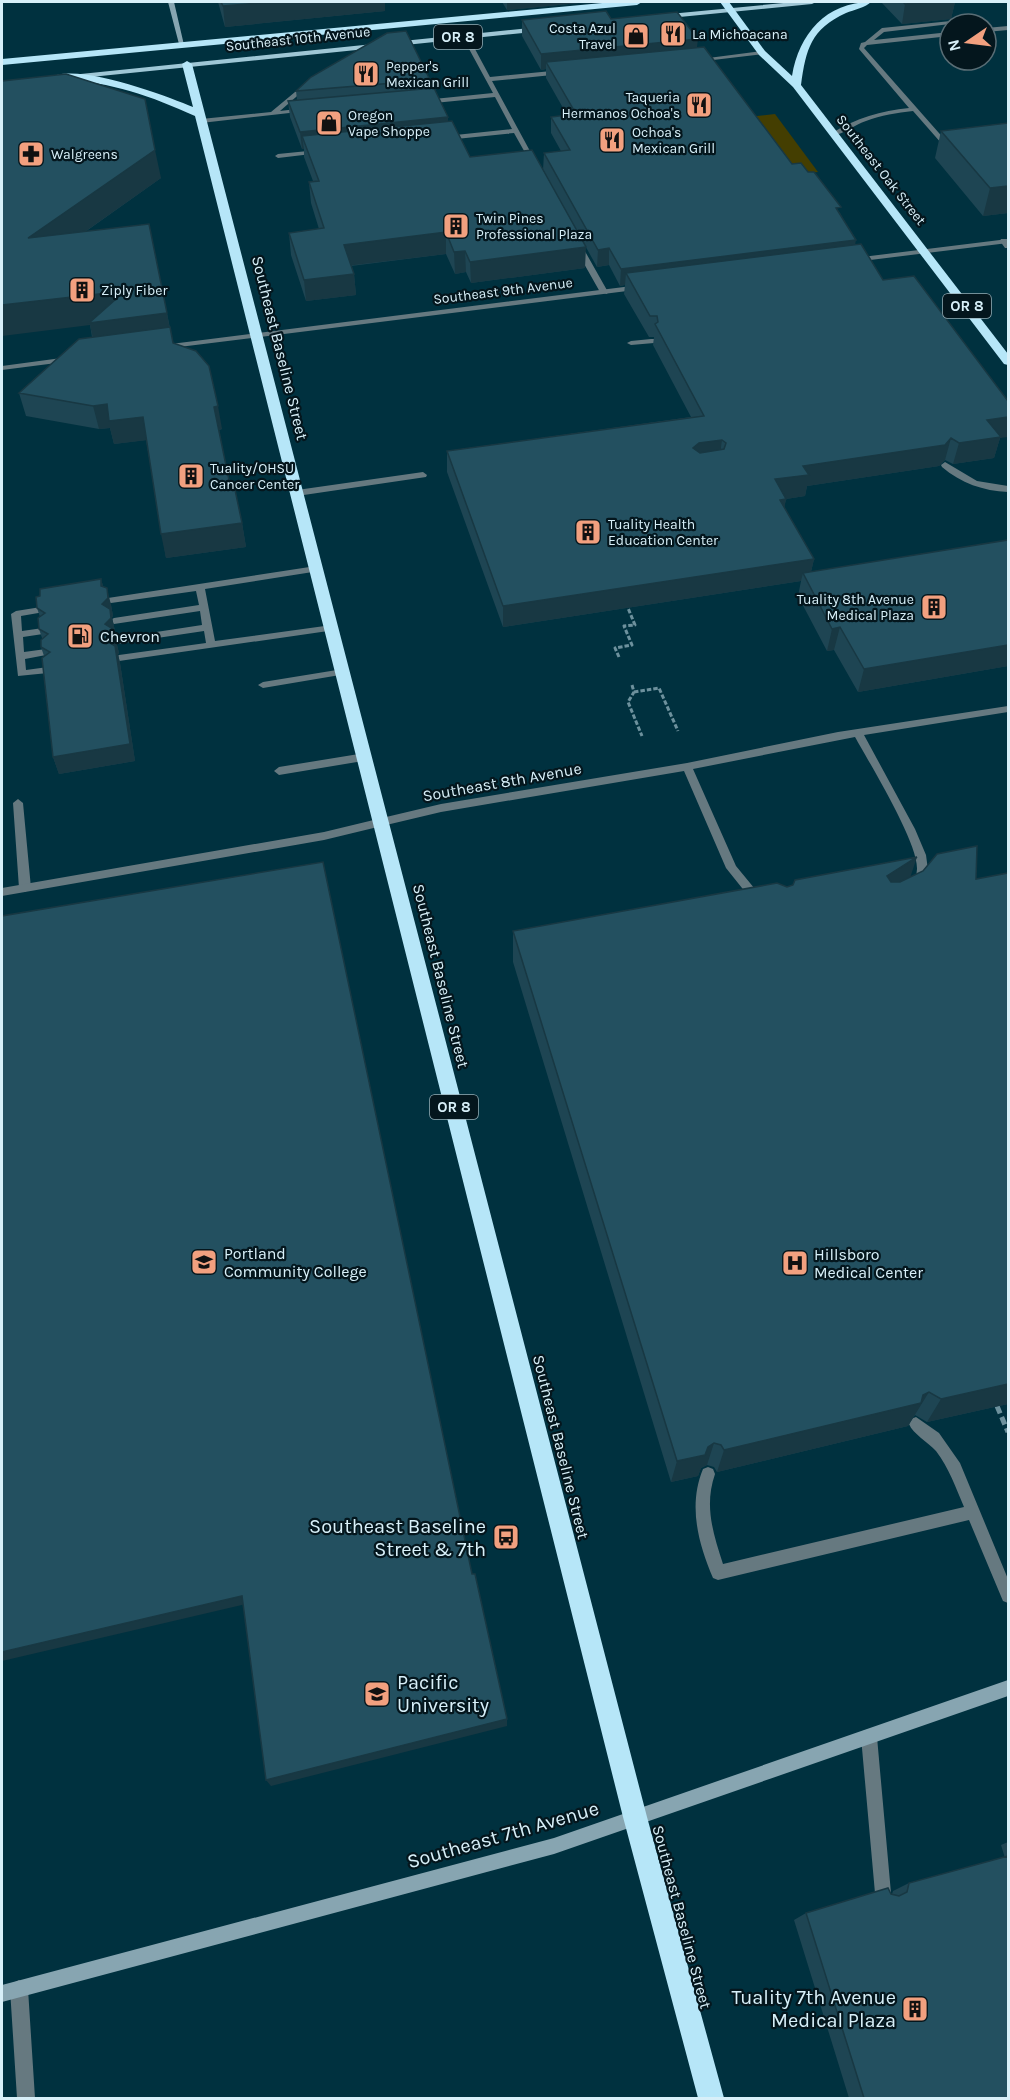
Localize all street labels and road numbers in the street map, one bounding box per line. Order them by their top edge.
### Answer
street label: Southeast 10th Avenue [225,23,371,55]
road number: OR 8 [434,25,482,49]
street label: Southeast Oak Street [833,111,929,229]
street label: Southeast Baseline Street [248,254,312,442]
street label: Southeast 9th Avenue [432,274,574,308]
road number: OR 8 [943,294,991,318]
street label: Southeast 8th Avenue [421,759,583,805]
street label: Southeast Baseline Street [409,882,473,1070]
road number: OR 8 [430,1095,478,1119]
street label: Southeast Baseline Street [529,1353,593,1541]
street label: Southeast 7th Avenue [405,1797,601,1873]
street label: Southeast Baseline Street [648,1823,716,2011]

